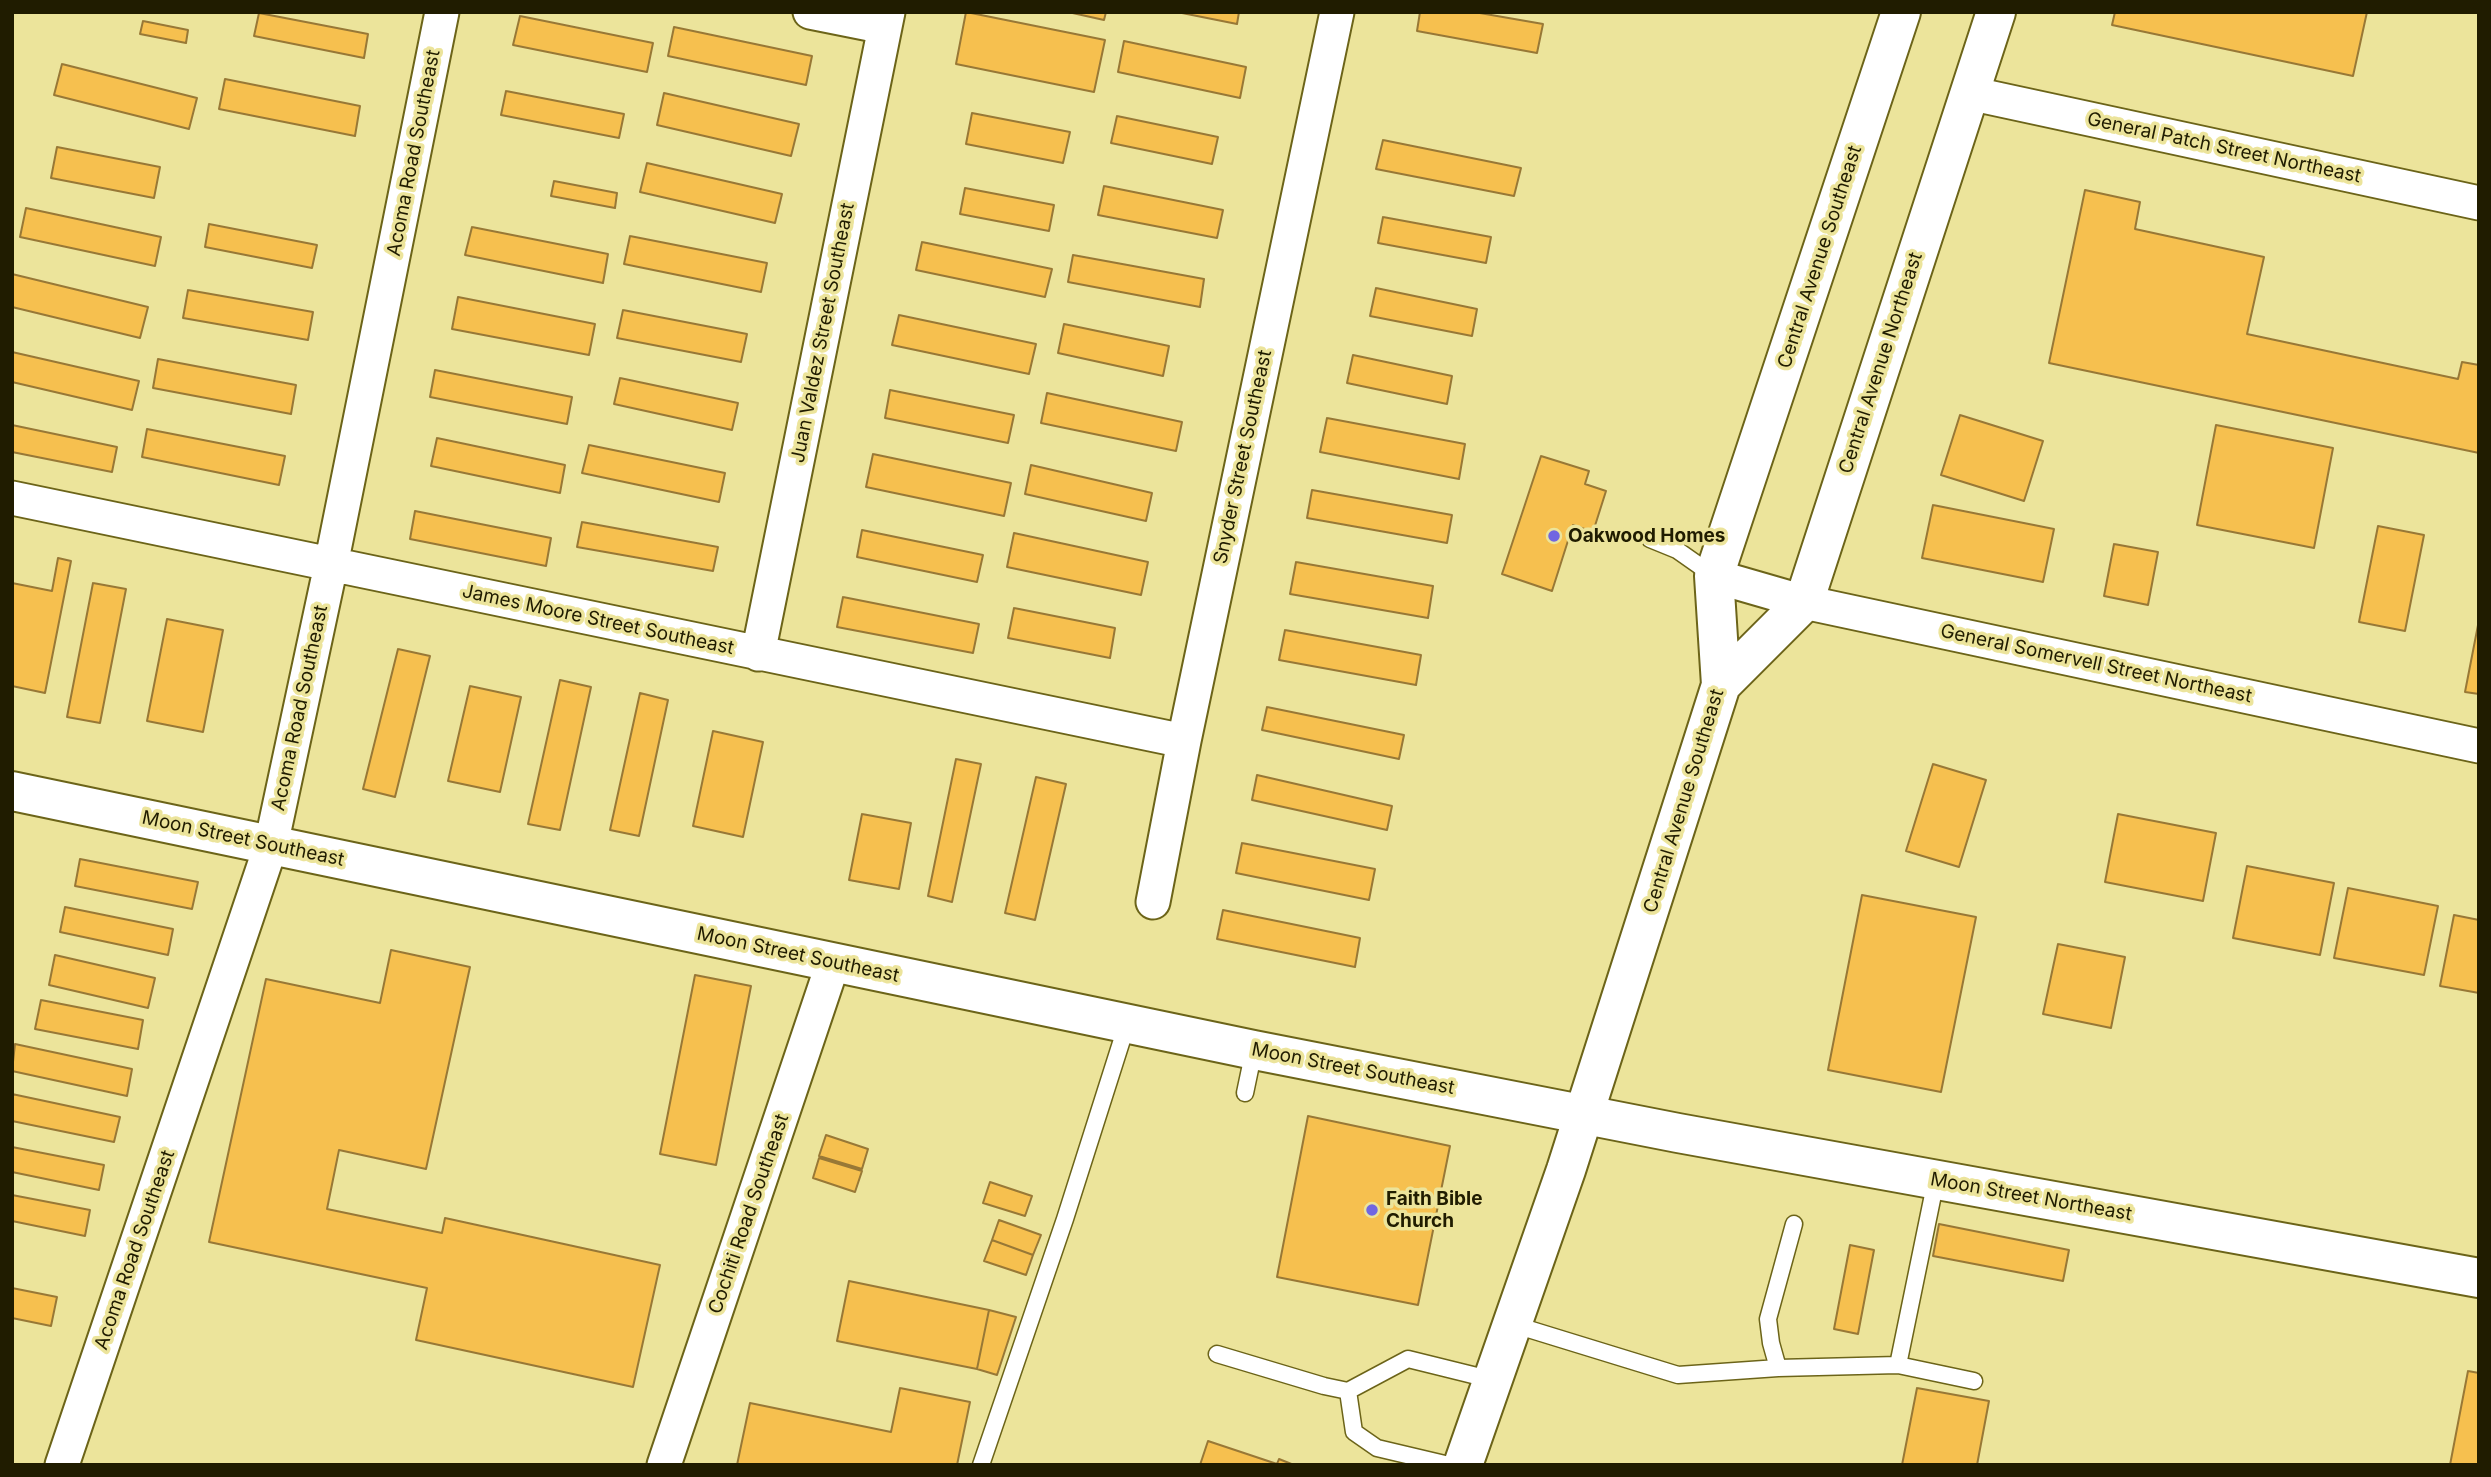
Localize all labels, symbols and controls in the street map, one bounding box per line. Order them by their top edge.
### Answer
street label: Acoma Road Southeast [383,48,445,258]
street label: General Patch Street Northeast [2085,108,2363,188]
street label: Central Avenue Southeast [1773,143,1867,371]
street label: Juan Valdez Street Southeast [787,201,859,465]
street label: Central Avenue Northeast [1834,250,1928,476]
street label: Snyder Street Southeast [1209,348,1277,566]
place label: Oakwood Homes [1568,525,1726,547]
marker: Oakwood Homes [1546,528,1562,544]
street label: James Moore Street Southeast [460,580,736,660]
street label: Acoma Road Southeast [267,603,333,813]
street label: General Somervell Street Northeast [1938,620,2254,708]
street label: Central Avenue Southeast [1639,686,1729,916]
street label: Moon Street Southeast [140,806,346,872]
street label: Moon Street Southeast [695,922,901,988]
street label: Moon Street Southeast [1250,1038,1456,1100]
street label: Cochiti Road Southeast [704,1111,794,1317]
street label: Acoma Road Southeast [90,1147,180,1353]
street label: Moon Street Northeast [1928,1168,2134,1226]
place label: Faith Bible Church [1386,1188,1483,1232]
marker: Faith Bible Church [1364,1202,1380,1218]

